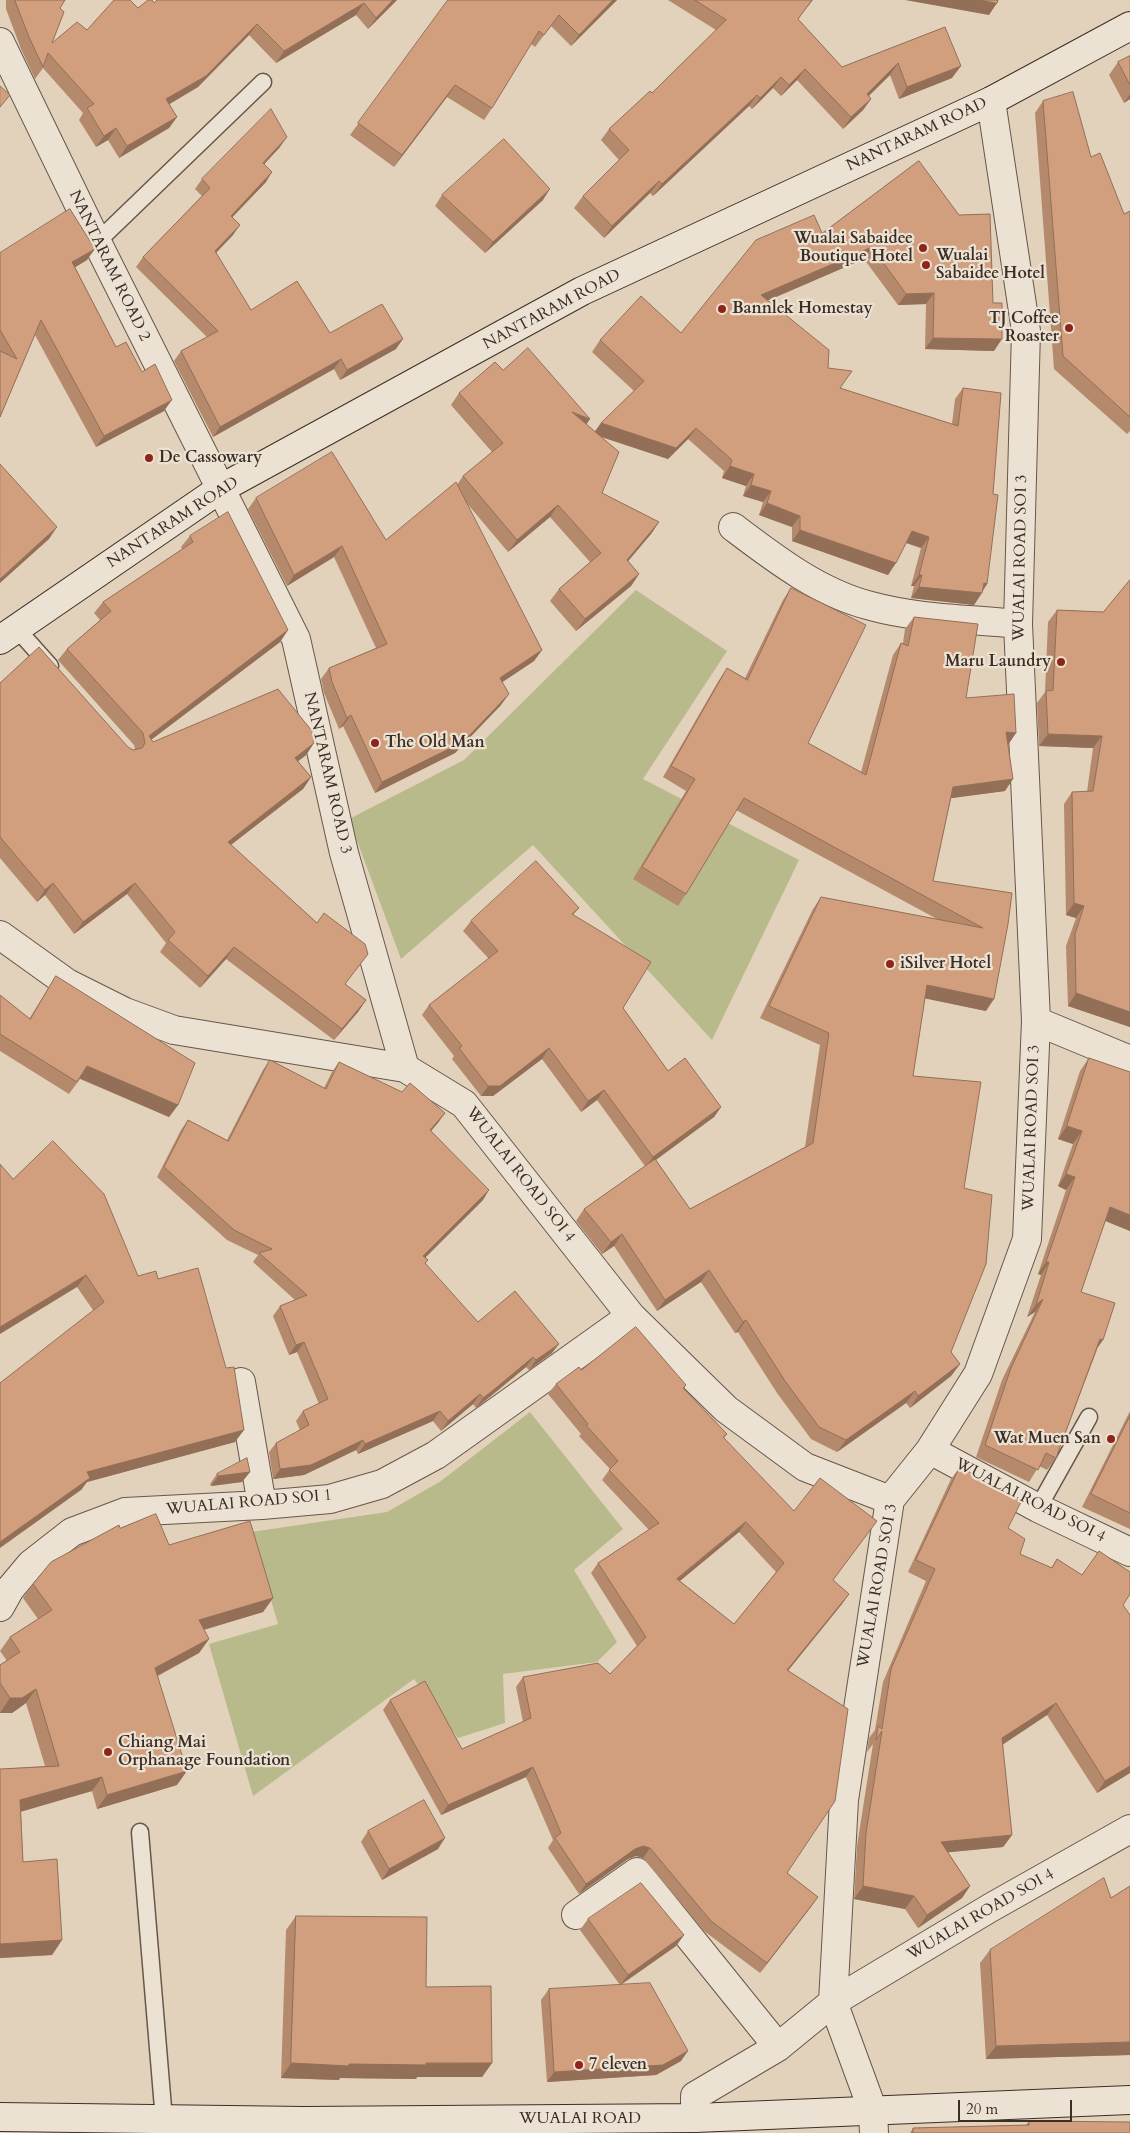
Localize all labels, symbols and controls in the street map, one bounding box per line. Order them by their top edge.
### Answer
street label: NANTARAM ROAD [844,94,990,176]
street label: NANTARAM ROAD 2 [64,187,154,345]
place label: Wualai Sabaidee Boutique Hotel [793,229,913,267]
marker: Wualai Sabaidee Boutique Hotel [917,242,929,254]
place label: Wualai Sabaidee Hotel [936,246,1045,284]
marker: Wualai Sabaidee Hotel [920,259,932,271]
street label: NANTARAM ROAD [480,266,624,354]
place label: Bannlek Homestay [732,299,873,319]
marker: Bannlek Homestay [716,303,728,315]
place label: TJ Coffee Roaster [989,309,1059,347]
marker: TJ Coffee Roaster [1063,322,1075,334]
place label: De Cassowary [159,448,262,468]
marker: De Cassowary [143,452,155,464]
street label: NANTARAM ROAD [104,473,242,573]
street label: WUALAI ROAD SOI 3 [1010,475,1032,641]
place label: Maru Laundry [945,652,1051,672]
marker: Maru Laundry [1055,656,1067,668]
street label: NANTARAM ROAD 3 [299,690,355,856]
place label: The Old Man [385,733,485,753]
marker: The Old Man [369,737,381,749]
place label: iSilver Hotel [900,954,991,974]
marker: iSilver Hotel [884,958,896,970]
street label: WUALAI ROAD SOI 3 [1020,1045,1044,1211]
street label: WUALAI ROAD SOI 4 [461,1104,579,1246]
place label: Wat Muen San [994,1429,1101,1449]
marker: Wat Muen San [1105,1433,1117,1445]
street label: WUALAI ROAD SOI 4 [952,1455,1108,1547]
street label: WUALAI ROAD SOI 1 [165,1486,333,1520]
street label: WUALAI ROAD SOI 3 [854,1502,902,1670]
place label: Chiang Mai Orphanage Foundation [118,1733,290,1771]
marker: Chiang Mai Orphanage Foundation [102,1746,114,1758]
street label: WUALAI ROAD SOI 4 [904,1865,1058,1965]
place label: 7 eleven [589,2055,647,2075]
marker: 7 eleven [573,2059,585,2071]
scale bar [960,2090,1074,2122]
text: 20 m [966,2099,998,2119]
street label: WUALAI ROAD [519,2109,641,2129]

